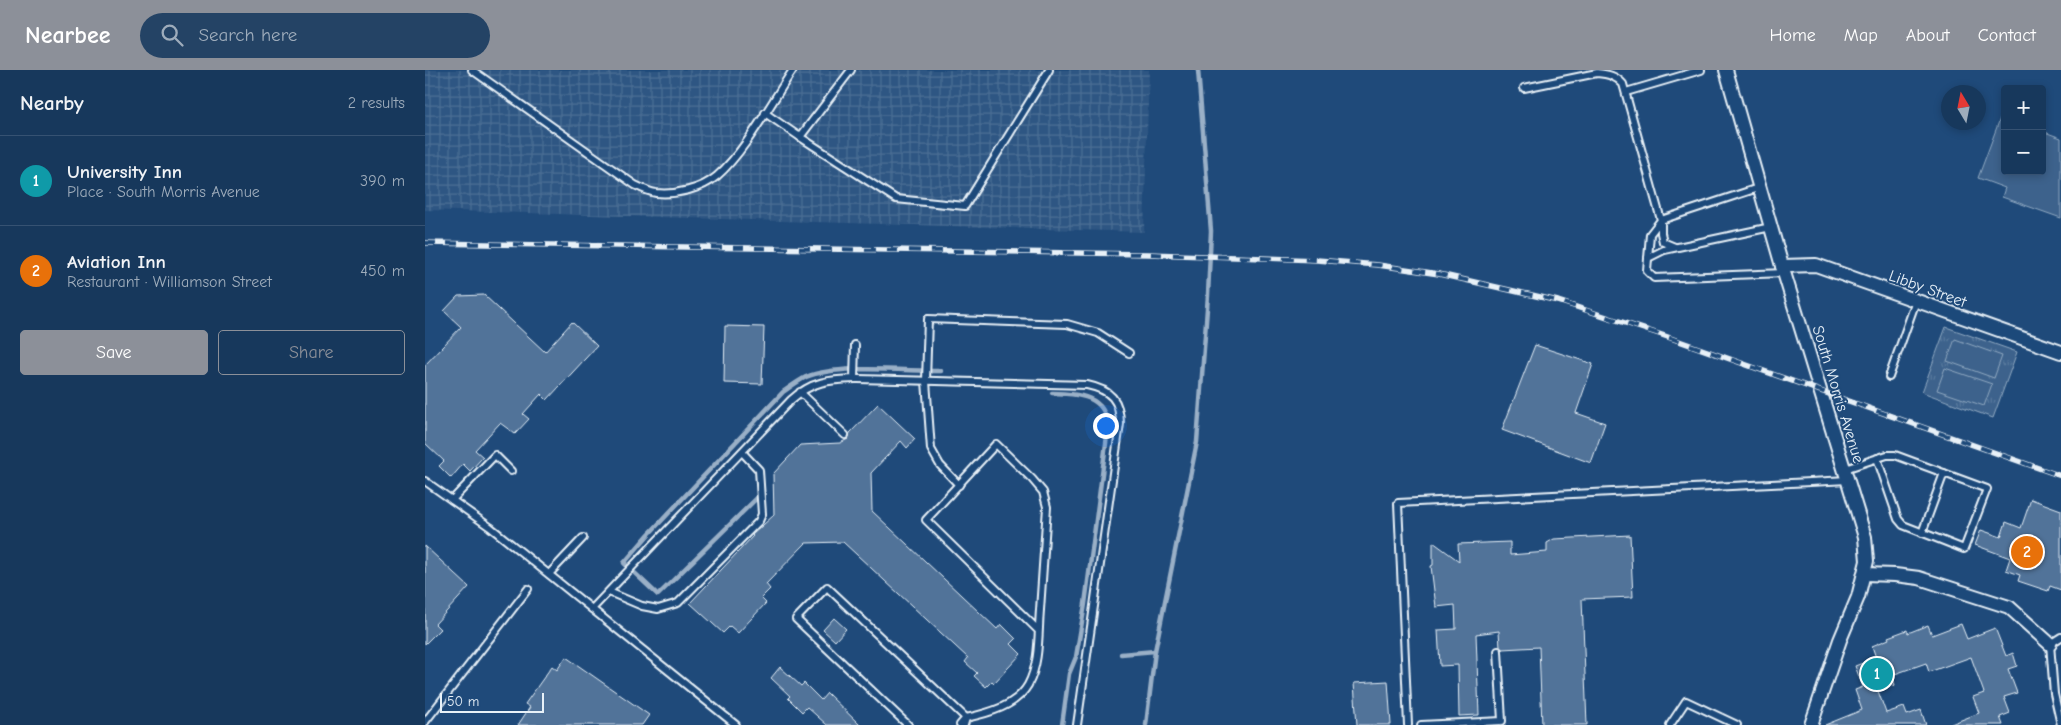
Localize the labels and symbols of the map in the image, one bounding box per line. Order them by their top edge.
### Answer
north arrow [1941,85,1986,130]
street label: Libby Street [1886,267,1969,311]
street label: South Morris Avenue [1809,323,1868,465]
your location [1093,413,1119,439]
pin: 2 [2011,533,2043,571]
pin: 1 [1861,655,1893,693]
scale bar [440,690,544,713]

